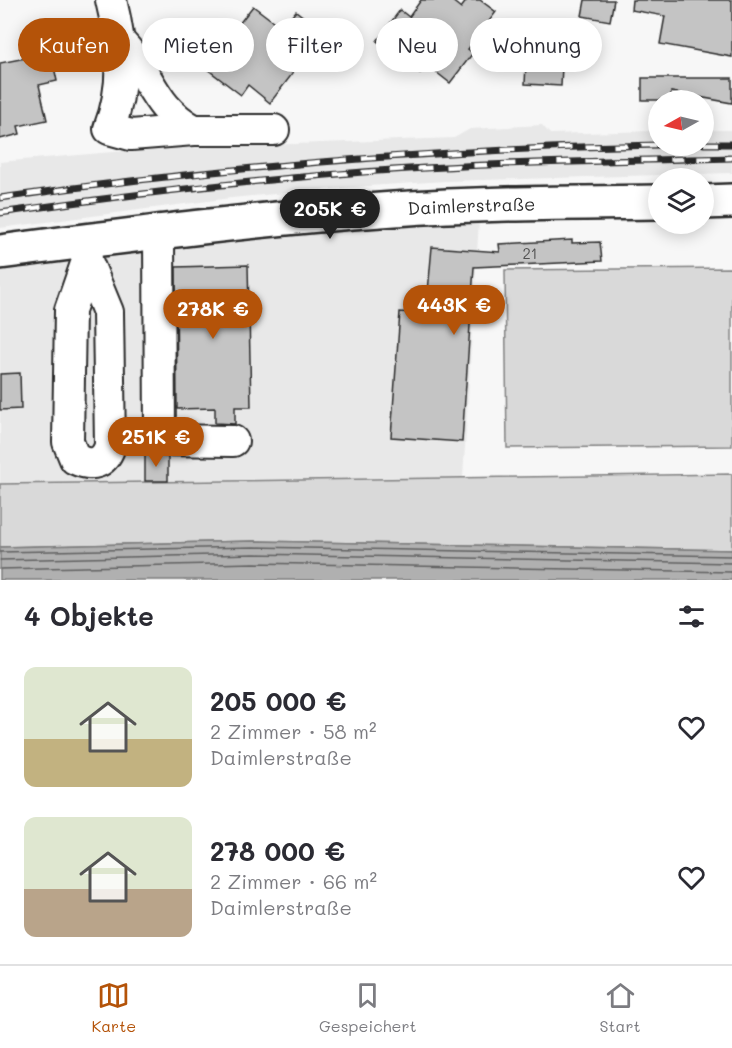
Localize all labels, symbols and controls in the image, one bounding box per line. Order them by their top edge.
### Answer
chip: Kaufen [18,18,130,72]
chip: Mieten [142,18,254,72]
chip: Filter [266,18,364,72]
chip: Neu [376,18,458,72]
chip: Wohnung [470,18,602,72]
north arrow [648,90,714,156]
map controls [648,90,714,234]
button: layers [648,168,714,234]
pin: 205K € [281,189,379,240]
street label: Daimlerstraße [407,191,536,220]
text: 205K € [294,195,366,221]
house number: 21 [522,243,538,263]
pin: 443K € [405,285,503,336]
pin: 278K € [164,289,262,340]
text: 443K € [417,291,491,317]
text: 278K € [177,295,249,321]
pin: 251K € [107,417,205,468]
text: 251K € [122,423,190,449]
text: 4 Objekte [24,599,154,633]
icon: filters [675,600,708,633]
text: 205 000 € [210,684,346,718]
icon: home [72,691,144,763]
icon: heart [675,711,708,744]
text: 2 Zimmer · 58 m² [210,718,377,744]
text: Daimlerstraße [210,744,352,770]
text: 278 000 € [210,834,345,868]
icon: home [72,841,144,913]
icon: heart [675,861,708,894]
text: 2 Zimmer · 66 m² [210,868,377,894]
text: Daimlerstraße [210,894,352,920]
tab: Karte [91,979,136,1036]
tab: Gespeichert [319,979,417,1036]
tab: Start [599,979,641,1036]

